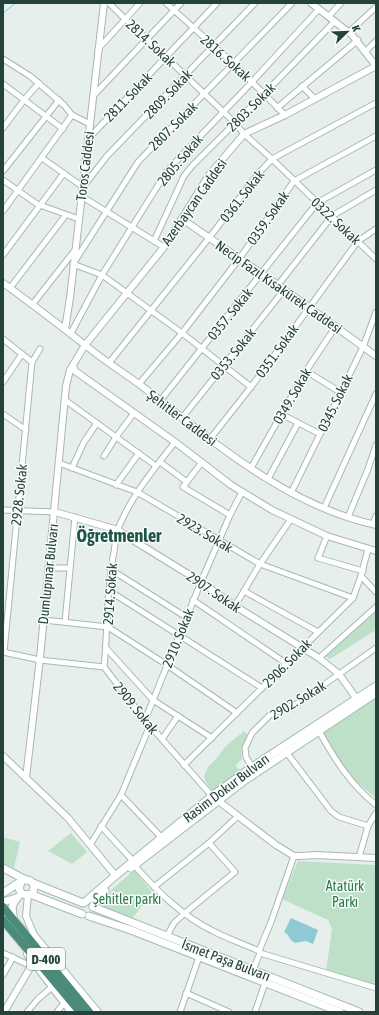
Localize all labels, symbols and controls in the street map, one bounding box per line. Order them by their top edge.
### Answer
north arrow [327,12,367,52]
street label: 2814. Sokak [123,16,179,70]
text: K [350,23,363,33]
street label: 2816. Sokak [198,31,254,85]
street label: 2809. Sokak [141,66,195,122]
street label: 2811. Sokak [101,69,155,125]
street label: 2803. Sokak [223,79,279,135]
street label: 2807. Sokak [145,98,201,154]
street label: Toros Caddesi [73,130,97,202]
street label: 2805. Sokak [154,131,206,189]
street label: Azerbaycan Caddesi [158,156,230,248]
street label: 0361. Sokak [217,167,267,225]
street label: 0359. Sokak [244,188,292,248]
street label: 0322. Sokak [308,194,364,248]
street label: Necip Fazıl Kısakürek Caddesi [213,237,345,337]
street label: 0357. Sokak [204,285,256,343]
street label: 0351. Sokak [252,321,302,381]
street label: 0353. Sokak [207,325,259,383]
street label: 0349. Sokak [270,365,314,427]
street label: 0345. Sokak [314,372,356,434]
street label: Şehitler Caddesi [144,387,220,449]
street label: 2928. Sokak [8,463,30,527]
street label: 2923. Sokak [174,510,236,556]
street label: Dumlupınar Bulvarı [35,523,61,625]
district label: Öğretmenler [77,525,162,546]
street label: 2914. Sokak [100,563,120,625]
street label: 2907. Sokak [184,568,244,616]
street label: 2910. Sokak [159,606,197,670]
street label: 2906. Sokak [259,635,315,691]
street label: 2902. Sokak [267,677,329,723]
street label: 2909. Sokak [110,679,162,737]
street label: Rasim Dokur Bulvarı [180,750,272,826]
park label: Atatürk Parkı [326,878,364,910]
park label: Şehitler parkı [93,891,161,907]
street label: İsmet Paşa Bulvarı [179,936,273,984]
road number: D-400 [27,948,65,970]

